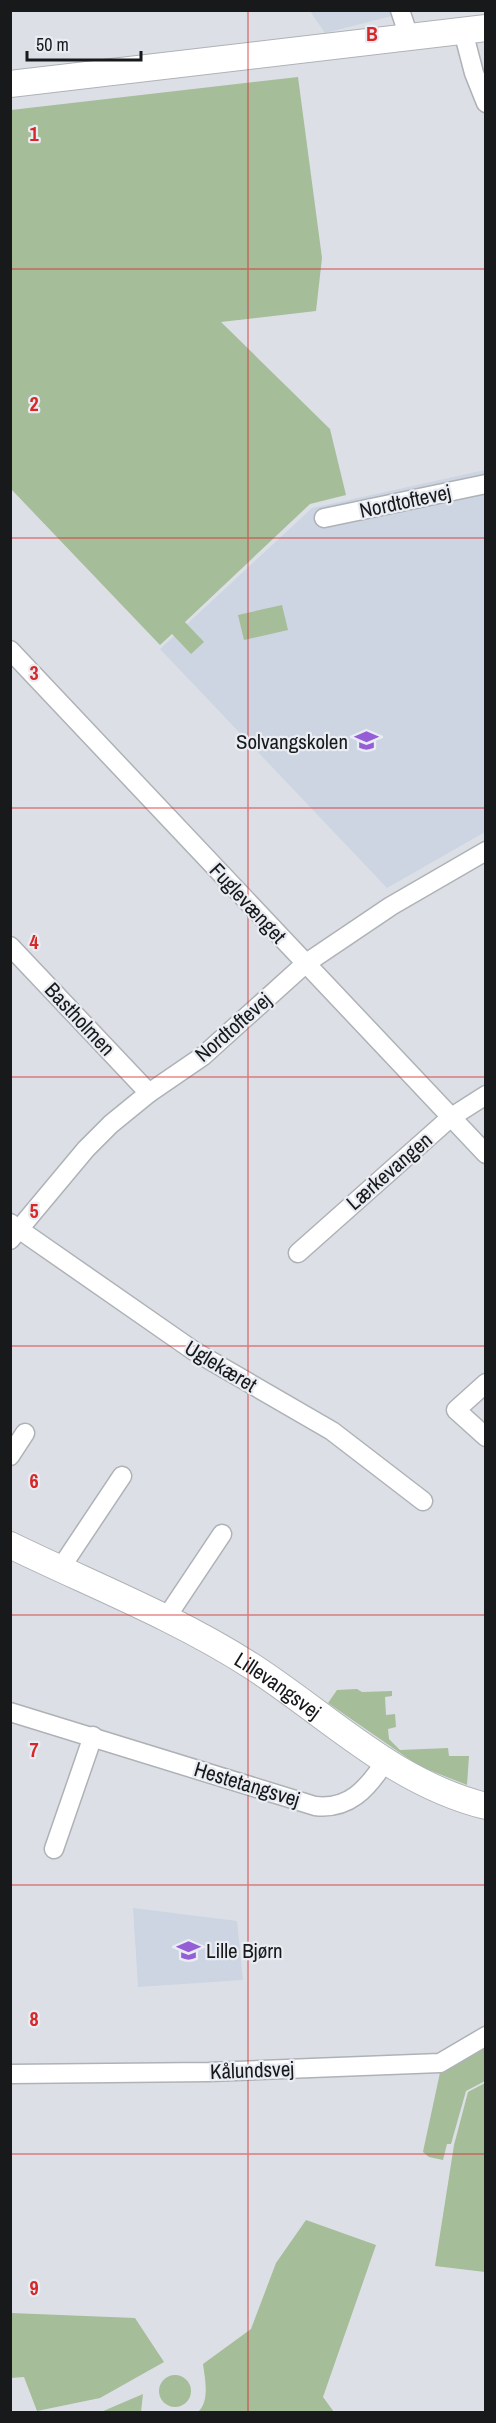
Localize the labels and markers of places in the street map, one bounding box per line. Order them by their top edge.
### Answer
place label: Solvangskolen [236,727,348,756]
school or university icon: Solvangskolen [353,728,379,754]
place label: Lille Bjørn [206,1936,283,1965]
school or university icon: Lille Bjørn [175,1937,201,1963]

